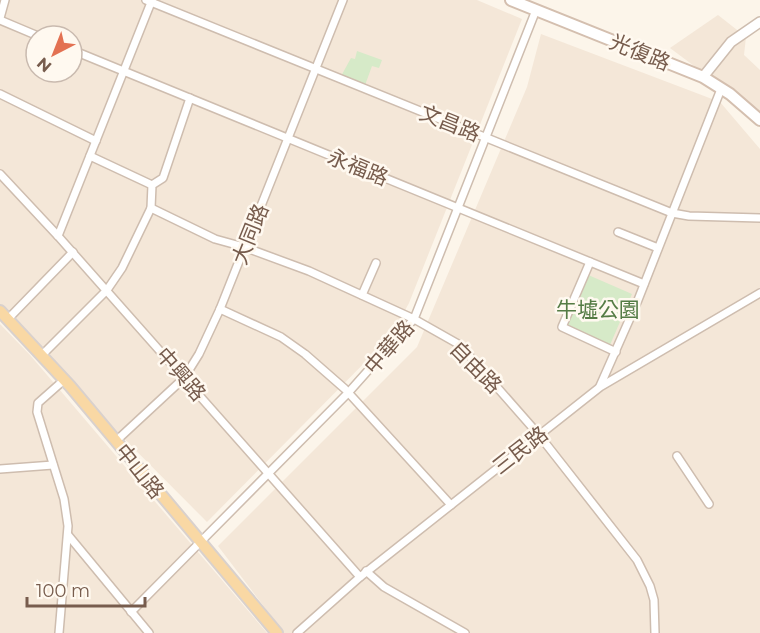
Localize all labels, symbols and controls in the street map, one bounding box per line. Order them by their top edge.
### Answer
north arrow [24,24,84,84]
street label: 光復路 [606,29,674,75]
text: N [33,53,55,76]
street label: 文昌路 [416,100,484,146]
street label: 永福路 [324,144,392,190]
street label: 大同路 [227,200,273,268]
park label: 牛墟公園 [556,297,640,322]
street label: 中華路 [359,315,419,379]
street label: 自由路 [445,336,507,398]
street label: 中興路 [151,342,211,406]
street label: 三民路 [487,421,553,479]
street label: 中山路 [110,439,170,503]
scale bar [27,570,146,608]
text: 100 m [36,580,90,602]

